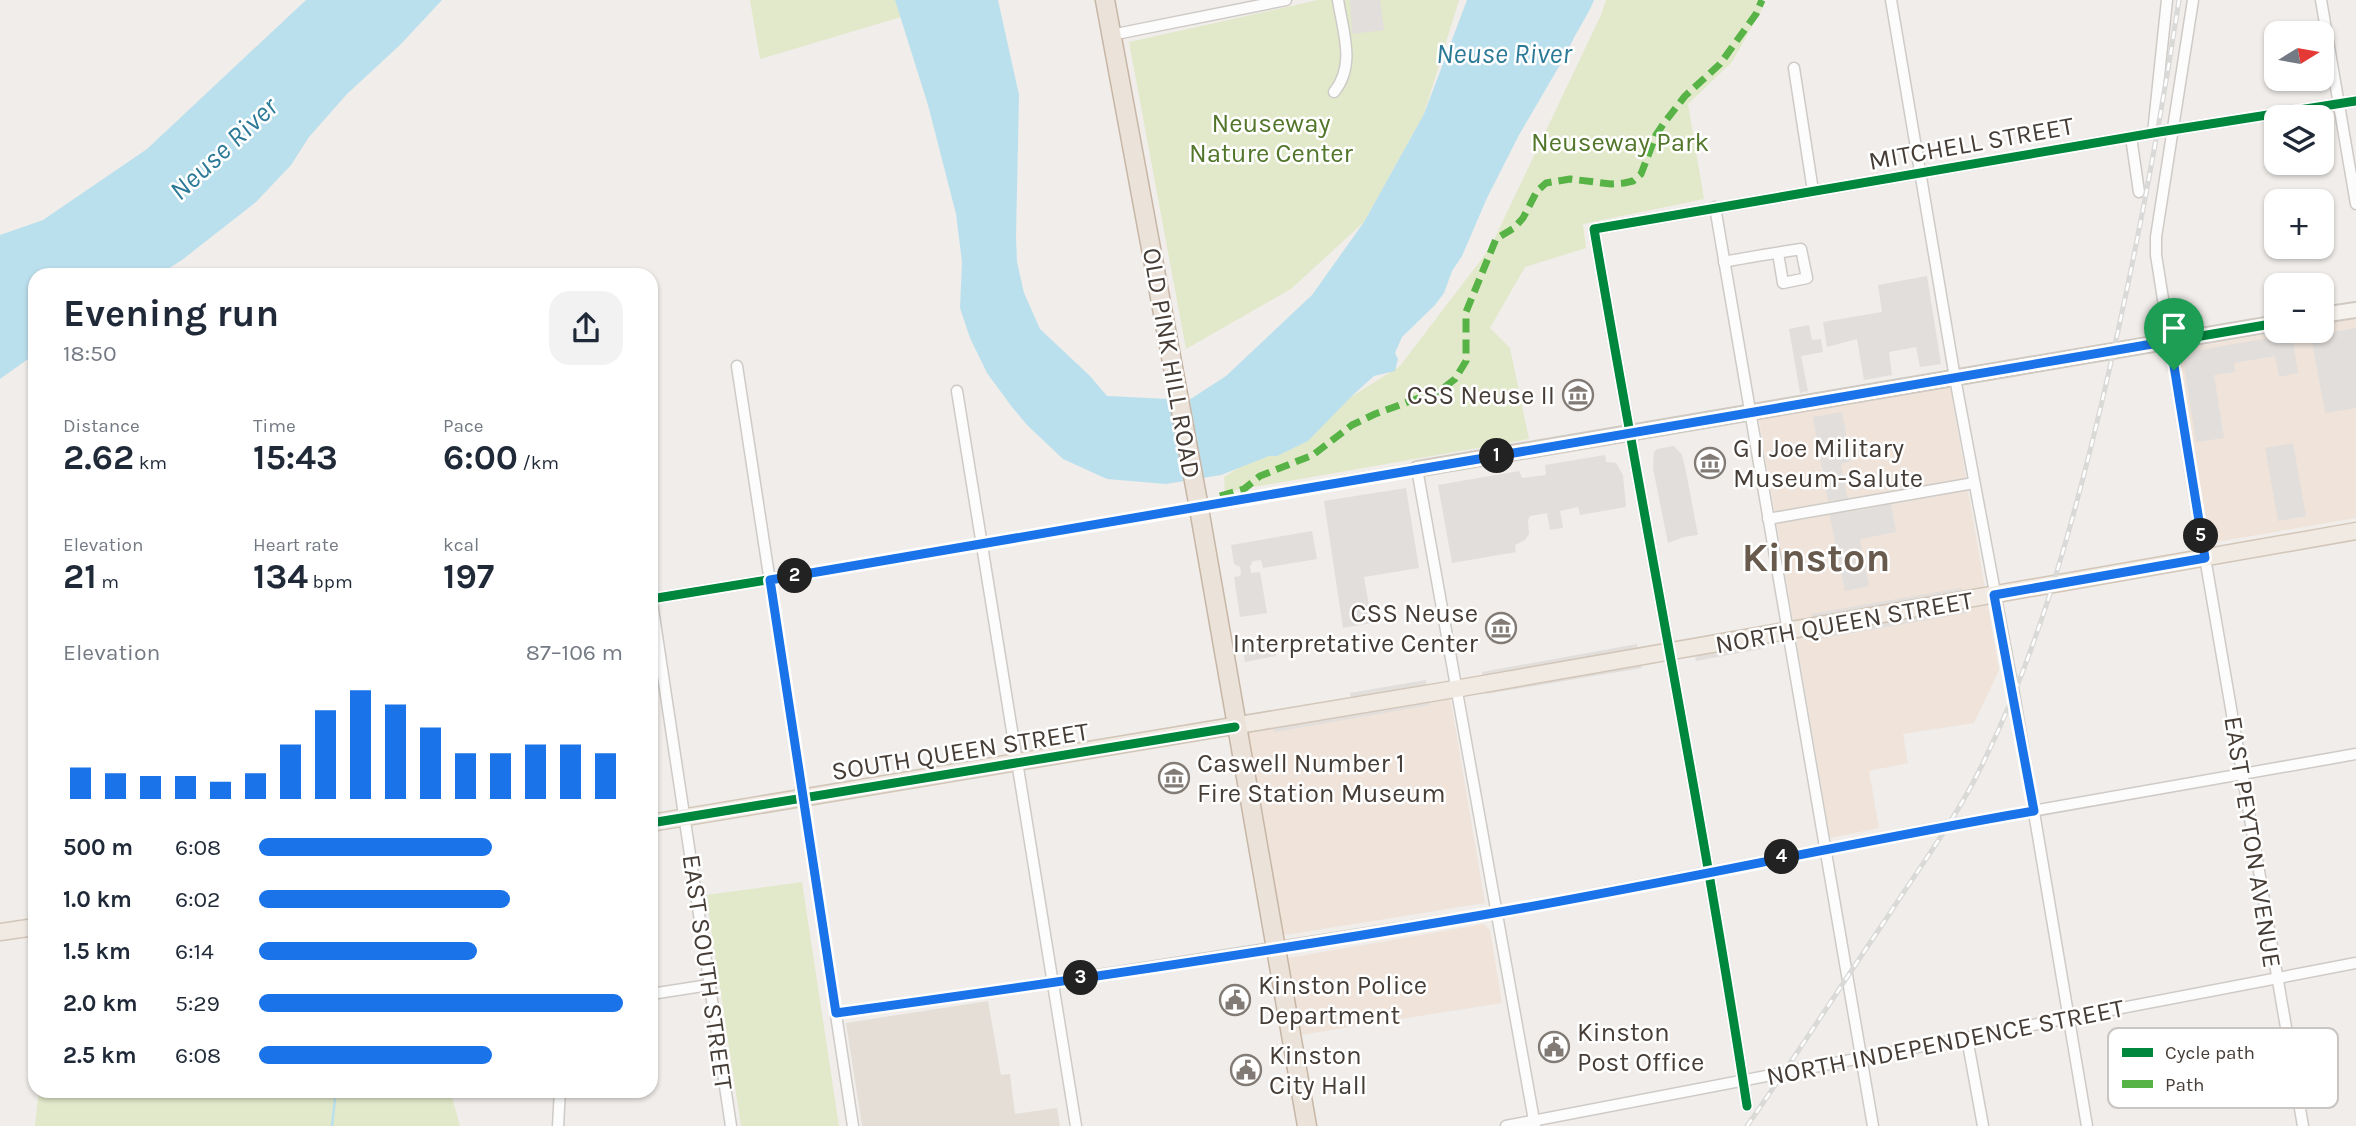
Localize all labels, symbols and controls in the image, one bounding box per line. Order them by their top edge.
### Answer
north arrow [2264,21,2334,91]
map controls [2264,21,2334,343]
water label: Neuse River [1436,37,1573,70]
water label: Neuse River [162,89,285,207]
button: layers [2264,105,2334,175]
park label: Neuseway Nature Center [1189,108,1354,169]
street label: MITCHELL STREET [1866,110,2076,177]
park label: Neuseway Park [1531,127,1709,158]
button: + [2264,189,2334,259]
street label: OLD PINK HILL ROAD [1136,245,1207,481]
button: − [2264,273,2334,343]
text: Evening run [63,291,279,336]
button: share [549,291,623,365]
pin [2144,298,2204,370]
icon: arrive [2155,309,2193,347]
text: 18:50 [63,340,117,367]
museum icon: CSS Neuse II [1561,378,1595,412]
place label: CSS Neuse II [1407,380,1555,411]
text: Distance [63,415,140,437]
text: Time [253,415,296,437]
text: Pace [443,415,484,437]
place label: G I Joe Military Museum-Salute [1733,433,1923,494]
text: 2.62 [63,437,134,478]
text: 15:43 [253,437,338,478]
text: 6:00 [443,437,518,478]
pin: 1 [1480,438,1514,474]
text: 1 [1493,444,1500,466]
museum icon: G I Joe Military Museum-Salute [1693,446,1727,480]
text: km [134,452,167,474]
text: /km [518,452,559,474]
pin: 5 [2184,518,2218,554]
text: 5 [2195,524,2206,546]
text: Elevation [63,534,143,556]
text: Heart rate [253,534,339,556]
text: kcal [443,534,479,556]
district label: Kinston [1742,534,1890,581]
text: 21 [63,556,97,597]
text: 134 [253,556,308,597]
text: 197 [443,556,494,597]
pin: 2 [778,558,812,594]
text: 2 [789,564,800,586]
text: m [97,571,119,593]
text: bpm [308,571,353,593]
street label: NORTH QUEEN STREET [1713,585,1975,660]
place label: CSS Neuse Interpretative Center [1233,598,1479,659]
museum icon: CSS Neuse Interpretative Center [1484,611,1518,645]
text: Elevation [63,639,160,666]
text: 87–106 m [526,639,623,666]
street label: EAST PEYTON AVENUE [2217,714,2288,970]
street label: SOUTH QUEEN STREET [829,716,1091,787]
place label: Caswell Number 1 Fire Station Museum [1197,748,1446,809]
museum icon: Caswell Number 1 Fire Station Museum [1157,761,1191,795]
text: 500 m [63,834,133,861]
text: 6:08 [175,834,221,861]
pin: 4 [1764,840,1800,874]
text: 4 [1776,845,1787,867]
street label: EAST SOUTH STREET [676,852,739,1092]
text: 1.0 km [63,886,132,913]
text: 6:02 [175,886,220,913]
text: 1.5 km [63,938,131,965]
text: 6:14 [175,938,214,965]
pin: 3 [1064,960,1098,996]
text: 3 [1075,966,1086,988]
place label: Kinston Police Department [1258,970,1427,1031]
public building icon: Kinston Police Department [1218,983,1252,1017]
text: 2.0 km [63,990,138,1017]
text: 5:29 [175,990,220,1017]
street label: NORTH INDEPENDENCE STREET [1764,993,2127,1092]
place label: Kinston Post Office [1577,1017,1704,1078]
legend [2108,1028,2338,1108]
public building icon: Kinston Post Office [1537,1030,1571,1064]
place label: Kinston City Hall [1269,1040,1367,1101]
text: 2.5 km [63,1042,137,1069]
text: 6:08 [175,1042,221,1069]
text: Cycle path [2165,1042,2255,1064]
public building icon: Kinston City Hall [1229,1053,1263,1087]
text: Path [2165,1074,2205,1096]

